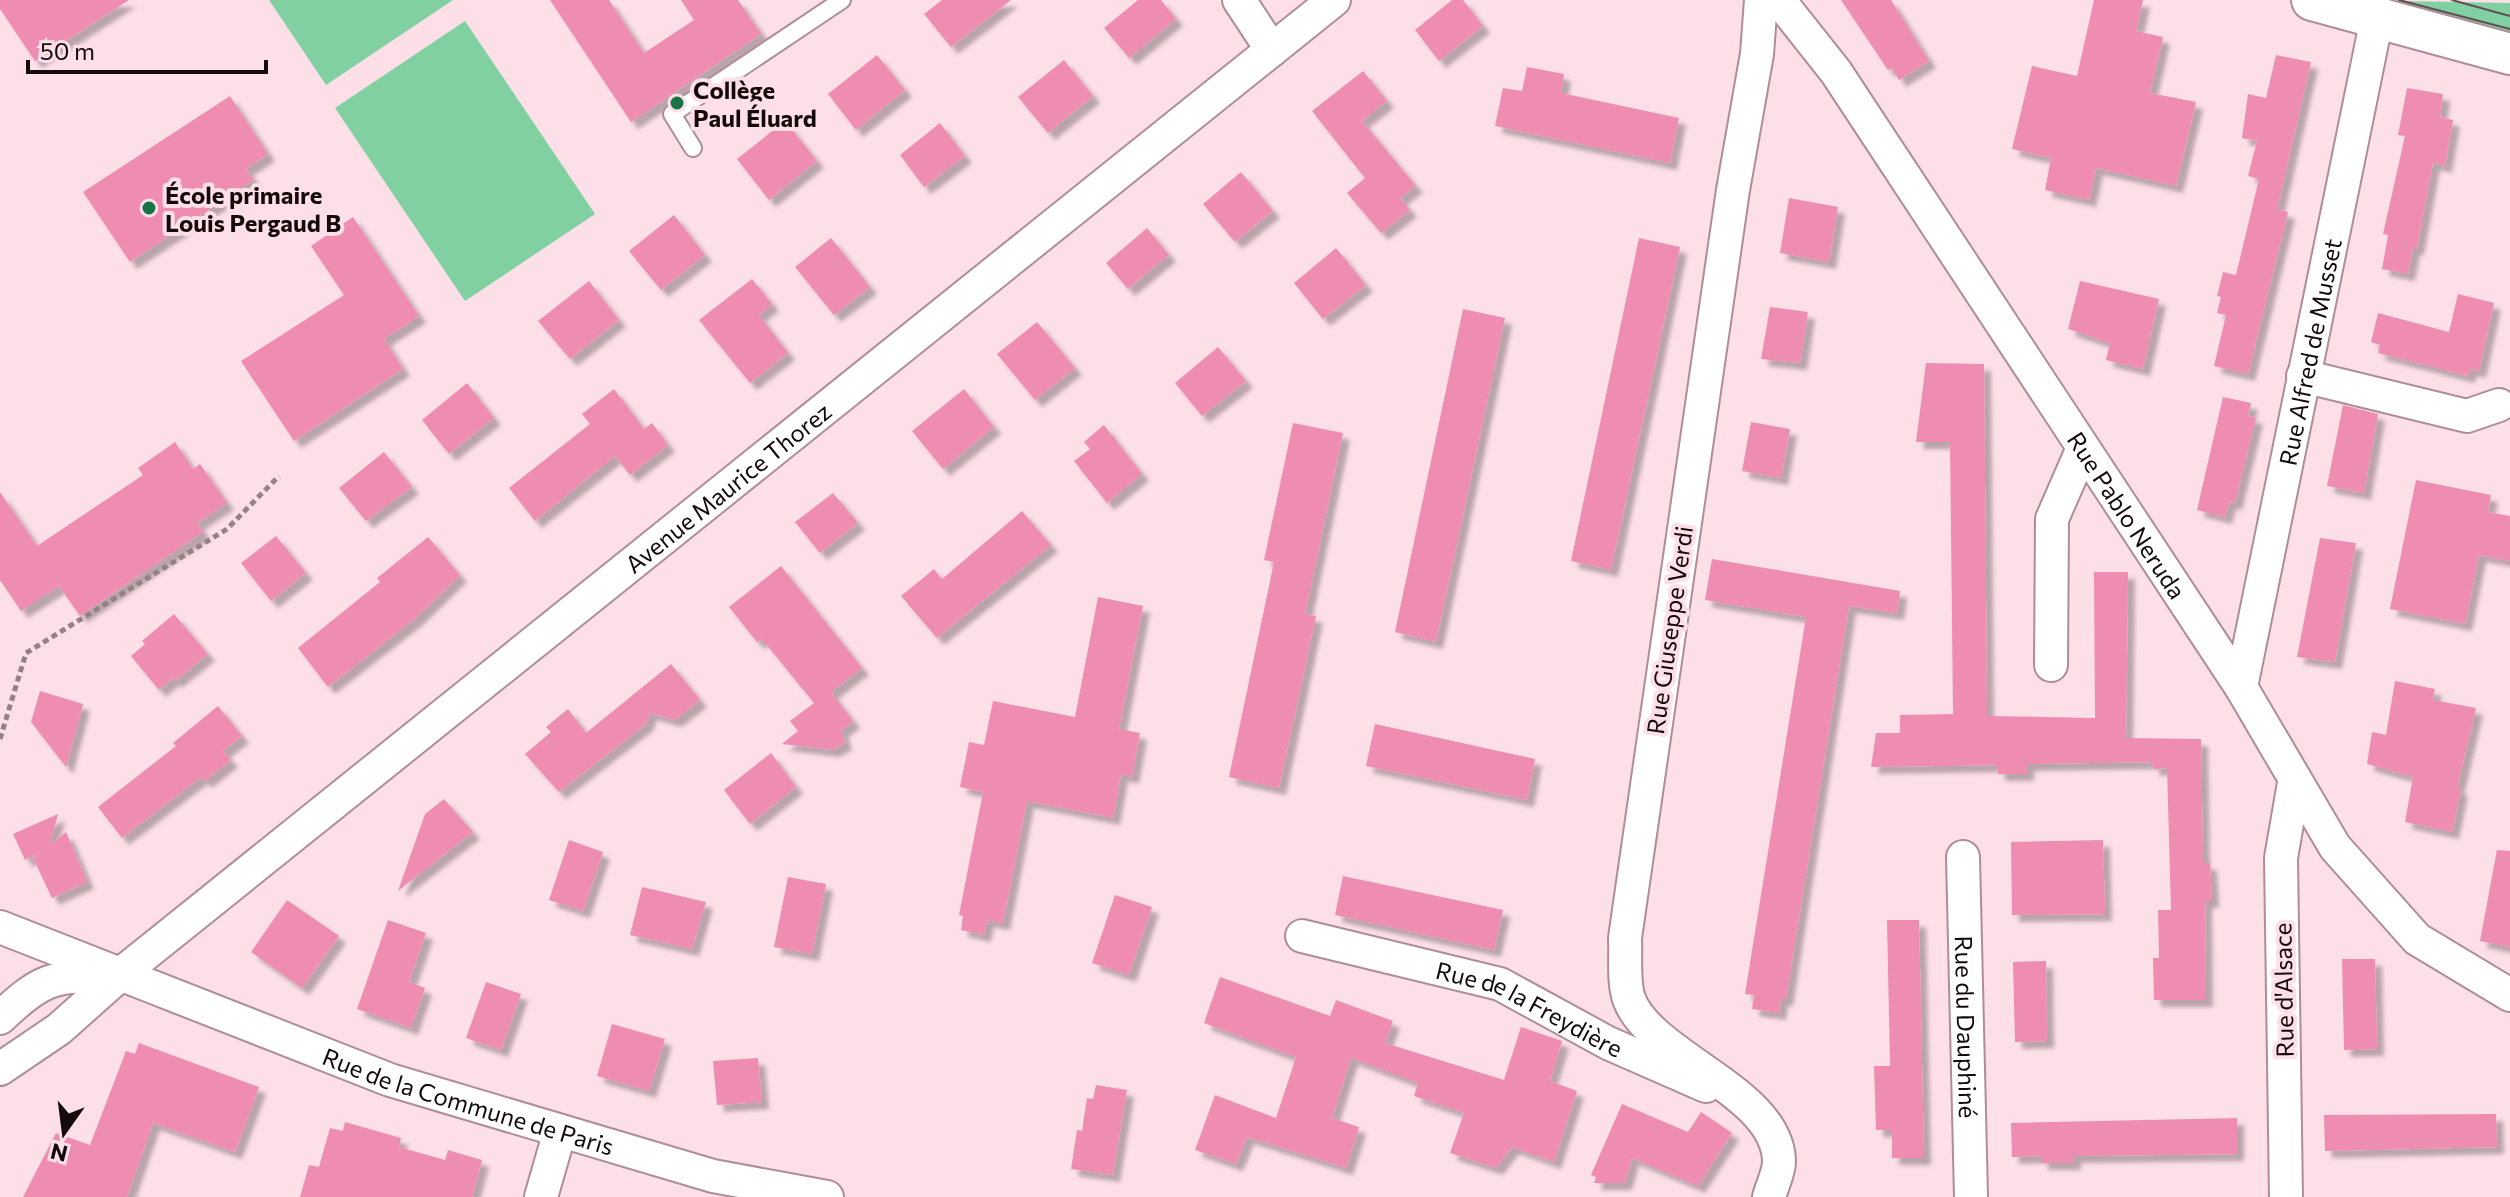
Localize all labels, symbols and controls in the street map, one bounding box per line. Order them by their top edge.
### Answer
scale bar [28,24,266,74]
text: 50 m [40,36,95,65]
place label: Collège Paul Éluard [693,75,817,132]
marker: Collège Paul Éluard [668,94,686,112]
place label: École primaire Louis Pergaud B [165,180,341,237]
marker: École primaire Louis Pergaud B [140,199,158,217]
street label: Rue Alfred de Musset [2272,236,2346,468]
street label: Avenue Maurice Thorez [619,396,836,578]
street label: Rue Pablo Neruda [2062,426,2193,604]
street label: Rue Giuseppe Verdi [1640,524,1698,736]
street label: Rue d'Alsace [2267,922,2299,1058]
street label: Rue du Dauphiné [1950,935,1984,1119]
street label: Rue de la Freydière [1433,955,1627,1062]
street label: Rue de la Commune de Paris [319,1041,617,1160]
north arrow [24,1093,104,1173]
text: N [48,1138,70,1168]

